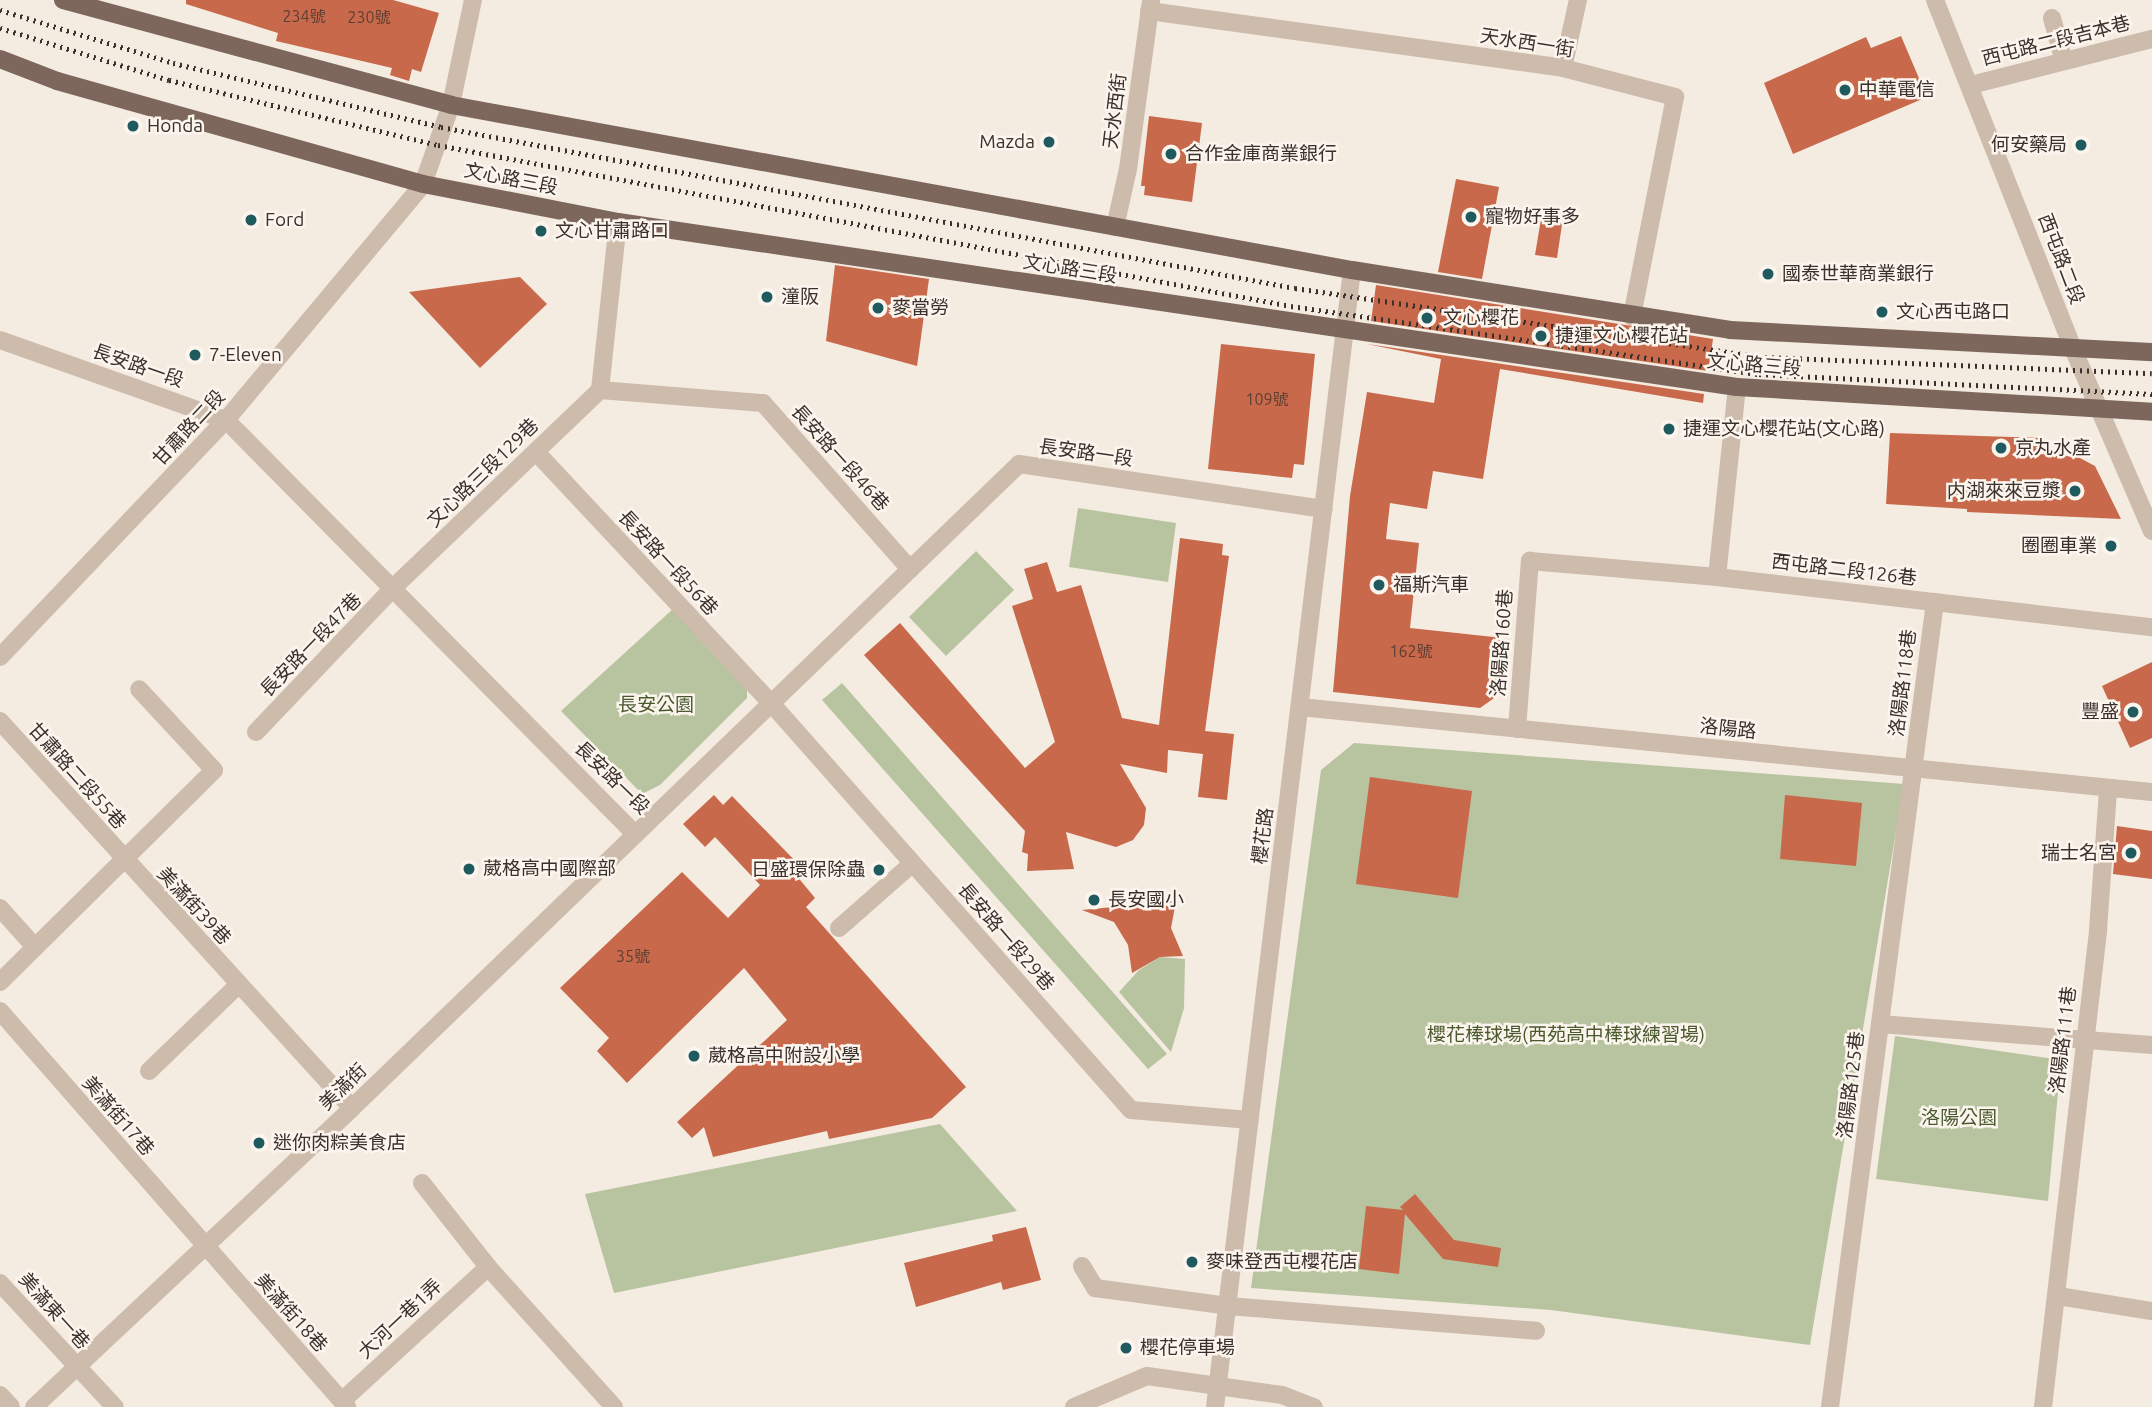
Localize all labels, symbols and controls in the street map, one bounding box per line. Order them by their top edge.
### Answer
house number: 234號 [282,6,326,26]
house number: 230號 [347,7,391,27]
street label: 西屯路二段吉本巷 [1979,12,2133,70]
street label: 天水西一街 [1478,24,1576,62]
street label: 天水西街 [1099,72,1131,150]
place label: 中華電信 [1859,79,1935,101]
marker: 中華電信 [1837,82,1853,98]
place label: Honda [147,115,203,137]
marker: Honda [125,118,141,134]
place label: Mazda [979,131,1035,153]
marker: Mazda [1041,134,1057,150]
place label: 何安藥局 [1991,134,2067,156]
marker: 何安藥局 [2073,137,2089,153]
place label: 合作金庫商業銀行 [1185,143,1337,165]
marker: 合作金庫商業銀行 [1163,146,1179,162]
street label: 文心路三段 [462,159,560,199]
place label: 寵物好事多 [1485,206,1580,228]
place label: Ford [265,209,304,231]
marker: 寵物好事多 [1463,209,1479,225]
street label: 西屯路二段 [2033,211,2089,307]
marker: Ford [243,212,259,228]
place label: 文心甘肅路口 [555,220,669,242]
marker: 文心甘肅路口 [533,223,549,239]
street label: 文心路三段 [1021,250,1119,288]
place label: 國泰世華商業銀行 [1782,263,1934,285]
marker: 國泰世華商業銀行 [1760,266,1776,282]
place label: 潼阪 [781,286,819,308]
marker: 潼阪 [759,289,775,305]
place label: 麥當勞 [892,297,949,319]
marker: 麥當勞 [870,300,886,316]
place label: 文心西屯路口 [1896,301,2010,323]
marker: 文心西屯路口 [1874,304,1890,320]
place label: 文心櫻花 [1443,307,1519,329]
marker: 文心櫻花 [1417,308,1437,328]
place label: 捷運文心櫻花站 [1555,325,1688,347]
marker: 捷運文心櫻花站 [1533,328,1549,344]
street label: 長安路一段 [89,340,187,392]
place label: 7-Eleven [209,344,282,366]
marker: 7-Eleven [187,347,203,363]
street label: 文心路三段 [1706,350,1802,380]
street label: 甘肅路二段 [148,385,230,471]
house number: 109號 [1245,389,1289,409]
street label: 長安路一段46巷 [786,400,894,516]
street label: 文心路三段129巷 [423,414,543,532]
place label: 捷運文心櫻花站(文心路) [1683,418,1885,440]
marker: 捷運文心櫻花站(文心路) [1661,421,1677,437]
street label: 長安路一段 [1037,435,1135,471]
place label: 京丸水產 [2015,437,2091,459]
marker: 京丸水產 [1993,440,2009,456]
place label: 内湖來來豆漿 [1947,480,2061,502]
marker: 内湖來來豆漿 [2067,483,2083,499]
street label: 長安路一段56巷 [613,506,723,620]
place label: 圈圈車業 [2021,535,2097,557]
marker: 圈圈車業 [2103,538,2119,554]
street label: 西屯路二段126巷 [1770,550,1918,590]
place label: 福斯汽車 [1393,574,1469,596]
marker: 福斯汽車 [1371,577,1387,593]
street label: 長安路一段47巷 [256,588,366,702]
street label: 洛陽路160巷 [1487,588,1517,698]
street label: 洛陽路118巷 [1885,628,1921,738]
house number: 162號 [1389,641,1433,661]
park label: 長安公園 [618,694,694,716]
place label: 豐盛 [2081,701,2119,723]
marker: 豐盛 [2125,704,2141,720]
street label: 洛陽路 [1698,715,1758,743]
street label: 甘肅路二段55巷 [23,718,131,834]
street label: 長安路一段 [570,737,654,819]
street label: 櫻花路 [1248,806,1278,866]
place label: 瑞士名宮 [2041,842,2117,864]
marker: 瑞士名宮 [2123,845,2139,861]
place label: 葳格高中國際部 [483,858,616,880]
place label: 日盛環保除蟲 [751,859,865,881]
marker: 葳格高中國際部 [461,861,477,877]
marker: 日盛環保除蟲 [871,862,887,878]
street label: 美滿街39巷 [152,863,236,949]
street label: 長安路一段29巷 [953,878,1059,996]
place label: 長安國小 [1108,889,1184,911]
marker: 長安國小 [1086,892,1102,908]
house number: 35號 [616,946,650,966]
street label: 洛陽路111巷 [2045,985,2081,1095]
park label: 櫻花棒球場(西苑高中棒球練習場) [1427,1024,1705,1046]
street label: 洛陽路125巷 [1833,1030,1869,1140]
place label: 葳格高中附設小學 [708,1045,860,1067]
marker: 葳格高中附設小學 [686,1048,702,1064]
street label: 美滿街 [315,1059,371,1115]
street label: 美滿街17巷 [77,1072,159,1160]
park label: 洛陽公園 [1921,1107,1997,1129]
place label: 迷你肉粽美食店 [273,1132,406,1154]
marker: 迷你肉粽美食店 [251,1135,267,1151]
place label: 麥味登西屯櫻花店 [1206,1251,1358,1273]
marker: 麥味登西屯櫻花店 [1184,1254,1200,1270]
street label: 美滿東一巷 [14,1268,94,1354]
street label: 美滿街18巷 [250,1269,332,1357]
street label: 大河一巷1弄 [354,1275,446,1363]
place label: 櫻花停車場 [1140,1337,1235,1359]
marker: 櫻花停車場 [1118,1340,1134,1356]

